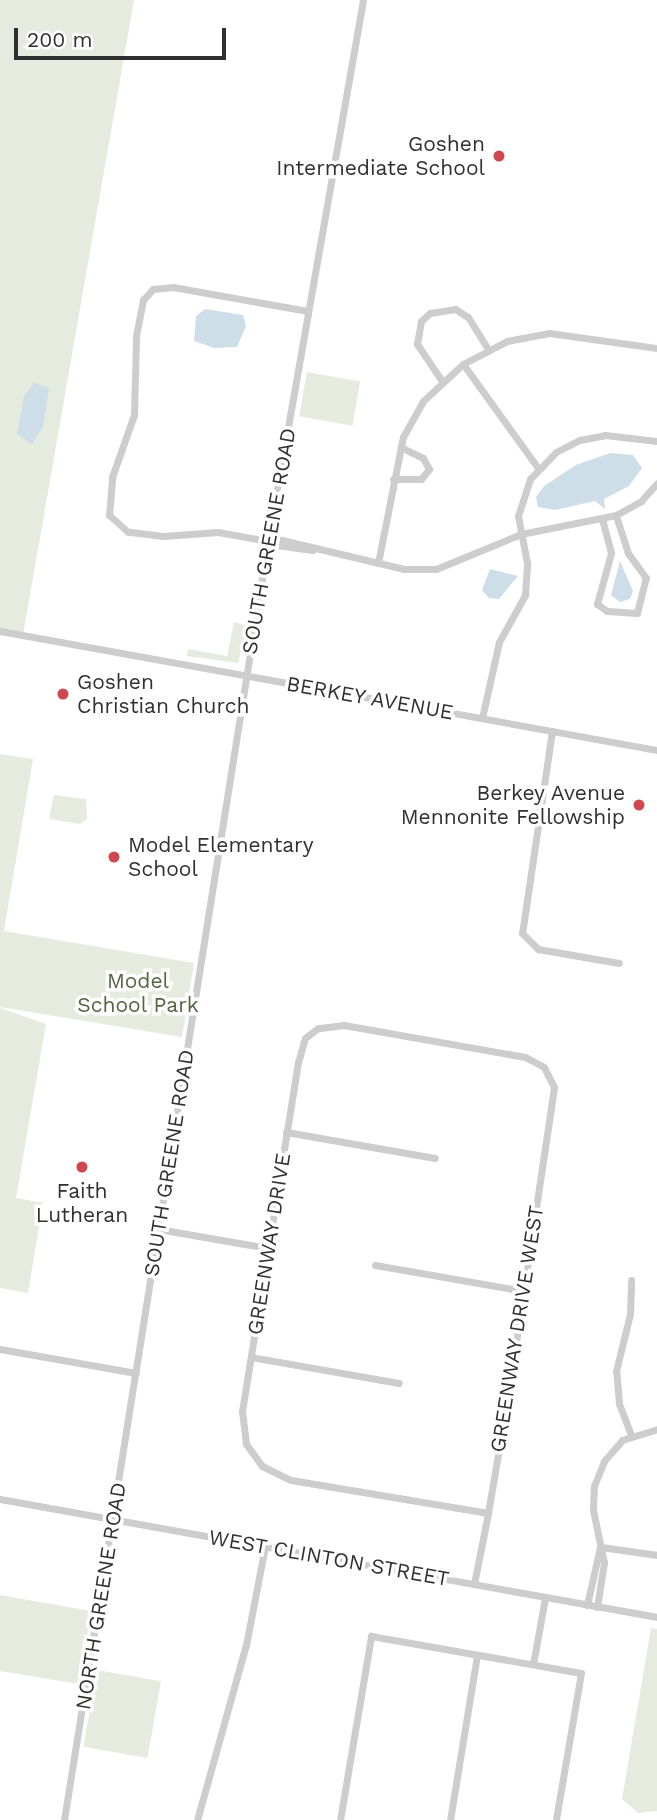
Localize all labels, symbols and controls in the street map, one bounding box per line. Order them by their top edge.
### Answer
scale bar [18,14,229,58]
text: 200 m [27,27,93,52]
place label: Goshen Intermediate School [276,131,485,181]
marker: Goshen Intermediate School [491,148,507,164]
street label: SOUTH GREENE ROAD [237,426,301,656]
place label: Goshen Christian Church [77,669,249,719]
street label: BERKEY AVENUE [284,671,456,725]
marker: Goshen Christian Church [55,686,71,702]
place label: Berkey Avenue Mennonite Fellowship [401,780,625,830]
marker: Berkey Avenue Mennonite Fellowship [631,797,647,813]
place label: Model Elementary School [128,832,314,882]
marker: Model Elementary School [106,849,122,865]
park label: Model School Park [77,968,199,1018]
street label: SOUTH GREENE ROAD [139,1048,199,1278]
street label: GREENWAY DRIVE [242,1151,296,1337]
marker: Faith Lutheran [74,1159,90,1175]
place label: Faith Lutheran [36,1178,128,1228]
street label: GREENWAY DRIVE WEST [485,1203,549,1455]
street label: NORTH GREENE ROAD [71,1480,131,1712]
street label: WEST CLINTON STREET [207,1524,451,1592]

